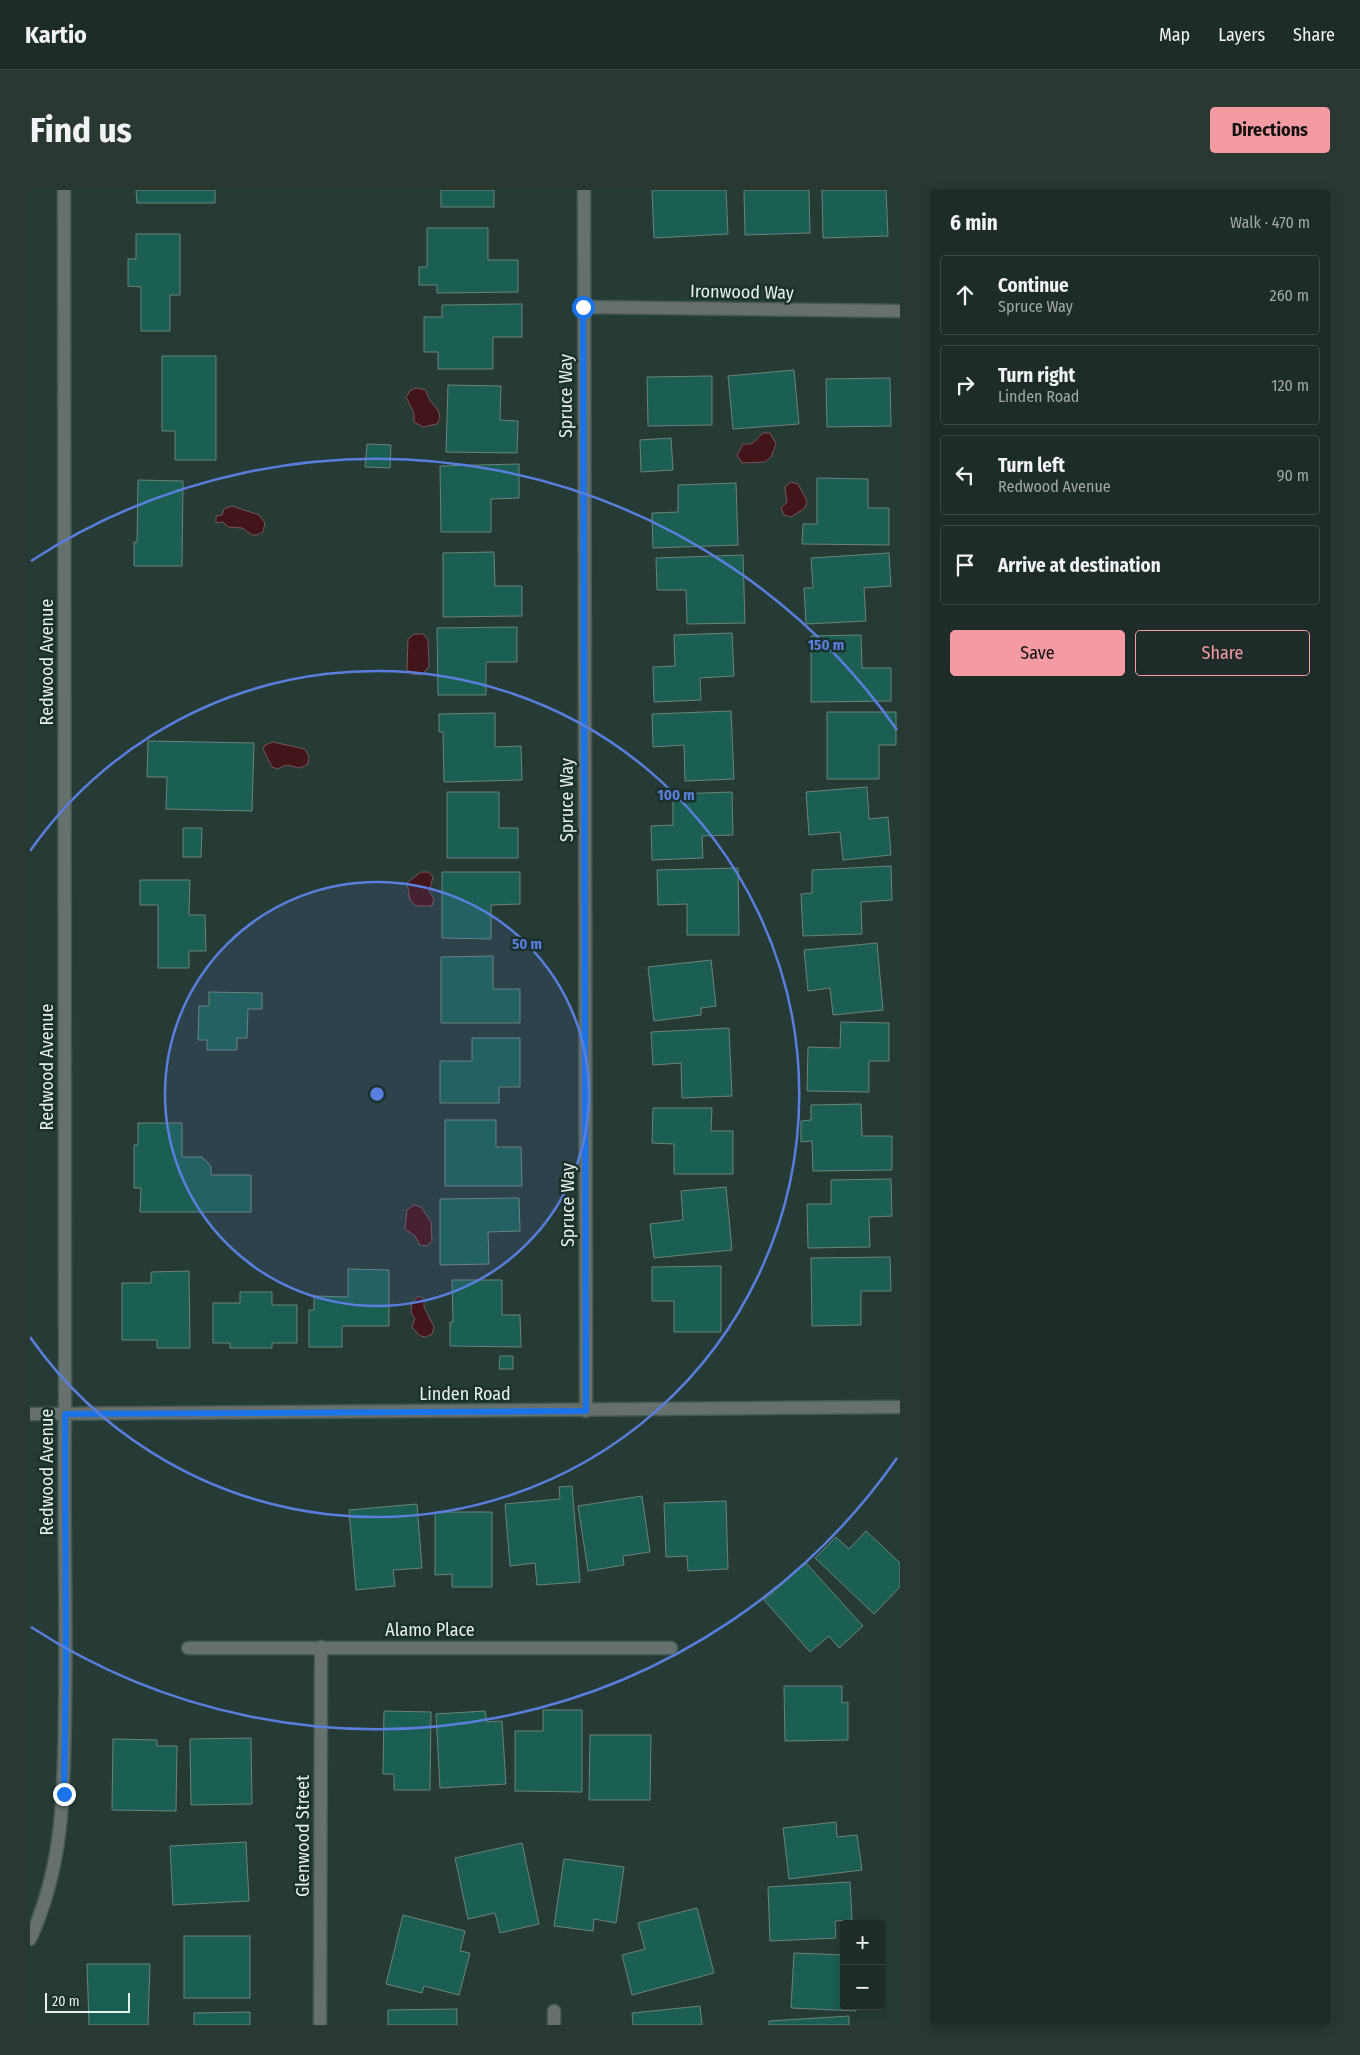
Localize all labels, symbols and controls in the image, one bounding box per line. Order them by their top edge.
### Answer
text: Kartio [25,21,87,49]
text: Map [1159,24,1190,46]
text: Layers [1218,24,1265,46]
text: Share [1293,24,1335,46]
button: Directions [1210,107,1330,153]
text: Find us [30,109,132,151]
text: 6 min [950,210,998,236]
text: Walk · 470 m [1230,213,1310,232]
text: Continue [998,274,1069,297]
street label: Ironwood Way [690,280,794,304]
icon: ahead [951,281,979,309]
text: 260 m [1270,286,1309,305]
route start [572,296,595,319]
text: Spruce Way [998,297,1073,316]
street label: Spruce Way [555,354,577,438]
text: Turn right [998,364,1075,387]
icon: right [951,371,979,399]
text: 120 m [1271,376,1309,395]
text: Linden Road [998,387,1079,406]
text: Turn left [998,454,1065,477]
icon: left [951,461,979,489]
text: 90 m [1277,466,1309,485]
text: Redwood Avenue [998,477,1111,496]
icon: arrive [951,551,979,579]
text: Arrive at destination [998,554,1161,577]
street label: Redwood Avenue [36,599,58,725]
button: Save [950,630,1125,676]
button: Share [1135,630,1310,676]
text: 150 m [808,636,844,654]
street label: Spruce Way [556,758,578,842]
text: 100 m [657,786,695,804]
text: 50 m [512,935,542,953]
street label: Redwood Avenue [36,1004,58,1130]
centre of rings [368,1085,386,1103]
street label: Spruce Way [557,1163,579,1247]
street label: Linden Road [419,1383,511,1405]
street label: Redwood Avenue [36,1409,58,1535]
street label: Alamo Place [385,1619,475,1641]
street label: Glenwood Street [292,1775,314,1897]
route end [53,1783,76,1806]
map controls [840,1920,885,2010]
button: + [840,1920,885,1965]
button: − [840,1965,885,2010]
scale bar [45,1990,130,2013]
text: 20 m [52,1993,80,2010]

